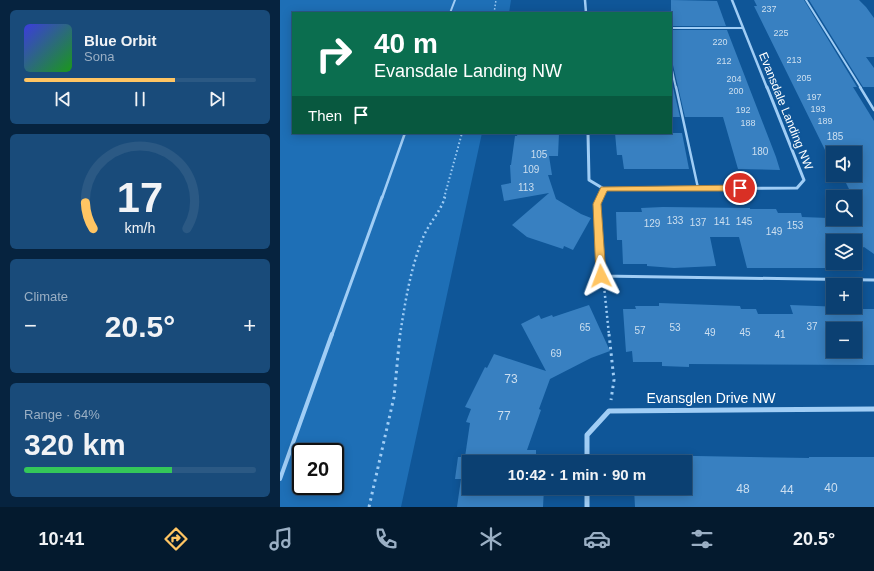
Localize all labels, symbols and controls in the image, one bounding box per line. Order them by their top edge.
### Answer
house number: 237 [761,4,777,14]
icon: right [308,28,360,80]
text: 40 m [374,28,438,59]
house number: 225 [773,28,789,38]
text: Blue Orbit [84,32,157,49]
house number: 220 [712,37,728,47]
text: Sona [84,49,114,64]
street label: Evansdale Landing NW [756,50,816,172]
house number: 213 [786,55,802,65]
house number: 212 [716,56,732,66]
text: Evansdale Landing NW [374,61,562,81]
house number: 205 [796,73,812,83]
house number: 204 [726,74,742,84]
house number: 200 [728,86,744,96]
icon: previous [52,88,74,110]
icon: pause [129,88,151,110]
icon: next [206,88,228,110]
house number: 197 [806,92,822,102]
icon: arrive [350,104,372,126]
house number: 193 [810,104,826,114]
house number: 192 [735,105,751,115]
text: Then [308,107,342,124]
house number: 189 [817,116,833,126]
house number: 188 [740,118,756,128]
house number: 185 [827,131,844,142]
house number: 180 [752,146,769,157]
map controls [826,146,862,358]
button: sound [826,146,862,182]
house number: 105 [531,149,548,160]
house number: 109 [523,164,540,175]
pin [723,171,757,205]
text: 17 [117,174,163,221]
icon: arrive [729,177,751,199]
house number: 113 [518,182,534,193]
button: search [826,190,862,226]
house number: 133 [667,215,684,226]
house number: 141 [714,216,731,227]
house number: 145 [736,216,753,227]
house number: 137 [690,217,707,228]
house number: 129 [644,218,661,229]
text: km/h [125,220,156,236]
house number: 153 [787,220,804,231]
house number: 149 [766,226,783,237]
button: layers [826,234,862,270]
position arrow [580,255,622,297]
button: + [826,278,862,314]
text: Climate [24,289,68,304]
text: 20.5° [105,310,175,343]
text: − [24,313,37,338]
text: + [243,313,256,338]
house number: 37 [806,321,818,332]
house number: 65 [579,322,591,333]
house number: 53 [669,322,681,333]
button: − [826,322,862,358]
house number: 57 [634,325,646,336]
house number: 49 [704,327,716,338]
house number: 45 [739,327,751,338]
house number: 41 [774,329,786,340]
house number: 69 [550,348,562,359]
house number: 73 [504,372,518,386]
street label: Evansglen Drive NW [646,390,776,406]
text: Range · 64% [24,407,100,422]
house number: 77 [497,409,511,423]
text: 320 km [24,428,126,461]
speed limit sign: 20 [292,443,344,495]
text: 10:42 · 1 min · 90 m [508,466,646,483]
house number: 40 [824,481,838,495]
house number: 48 [736,482,750,496]
house number: 44 [780,483,794,497]
icon: directions [162,525,190,553]
icon: music [267,525,295,553]
icon: phone [372,525,400,553]
icon: climate [477,525,505,553]
icon: car [583,525,611,553]
icon: filters [688,525,716,553]
text: 10:41 [39,529,85,549]
text: 20.5° [793,529,835,549]

